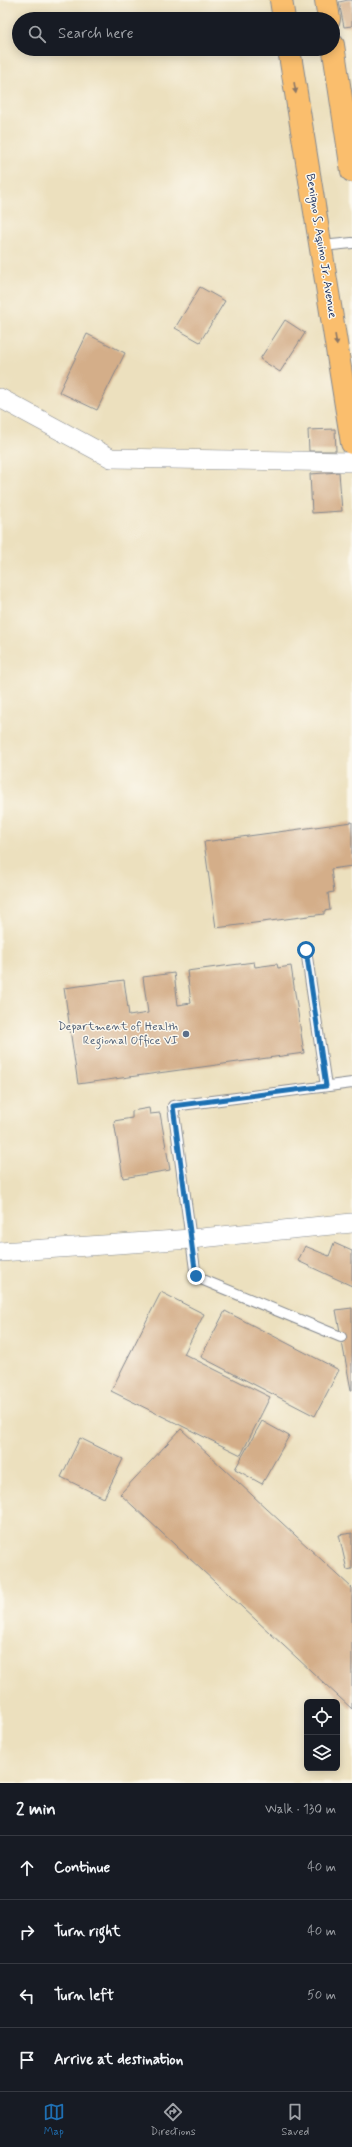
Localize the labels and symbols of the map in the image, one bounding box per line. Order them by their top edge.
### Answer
one-way arrow [292,81,298,94]
street label: Benigno S. Aquino Jr. Avenue [302,173,340,319]
one-way arrow [333,334,339,346]
route start [297,941,315,959]
place label: Department of Health Regional Office VI [58,1019,178,1050]
marker: Department of Health Regional Office VI [181,1029,191,1039]
route end [187,1267,205,1285]

